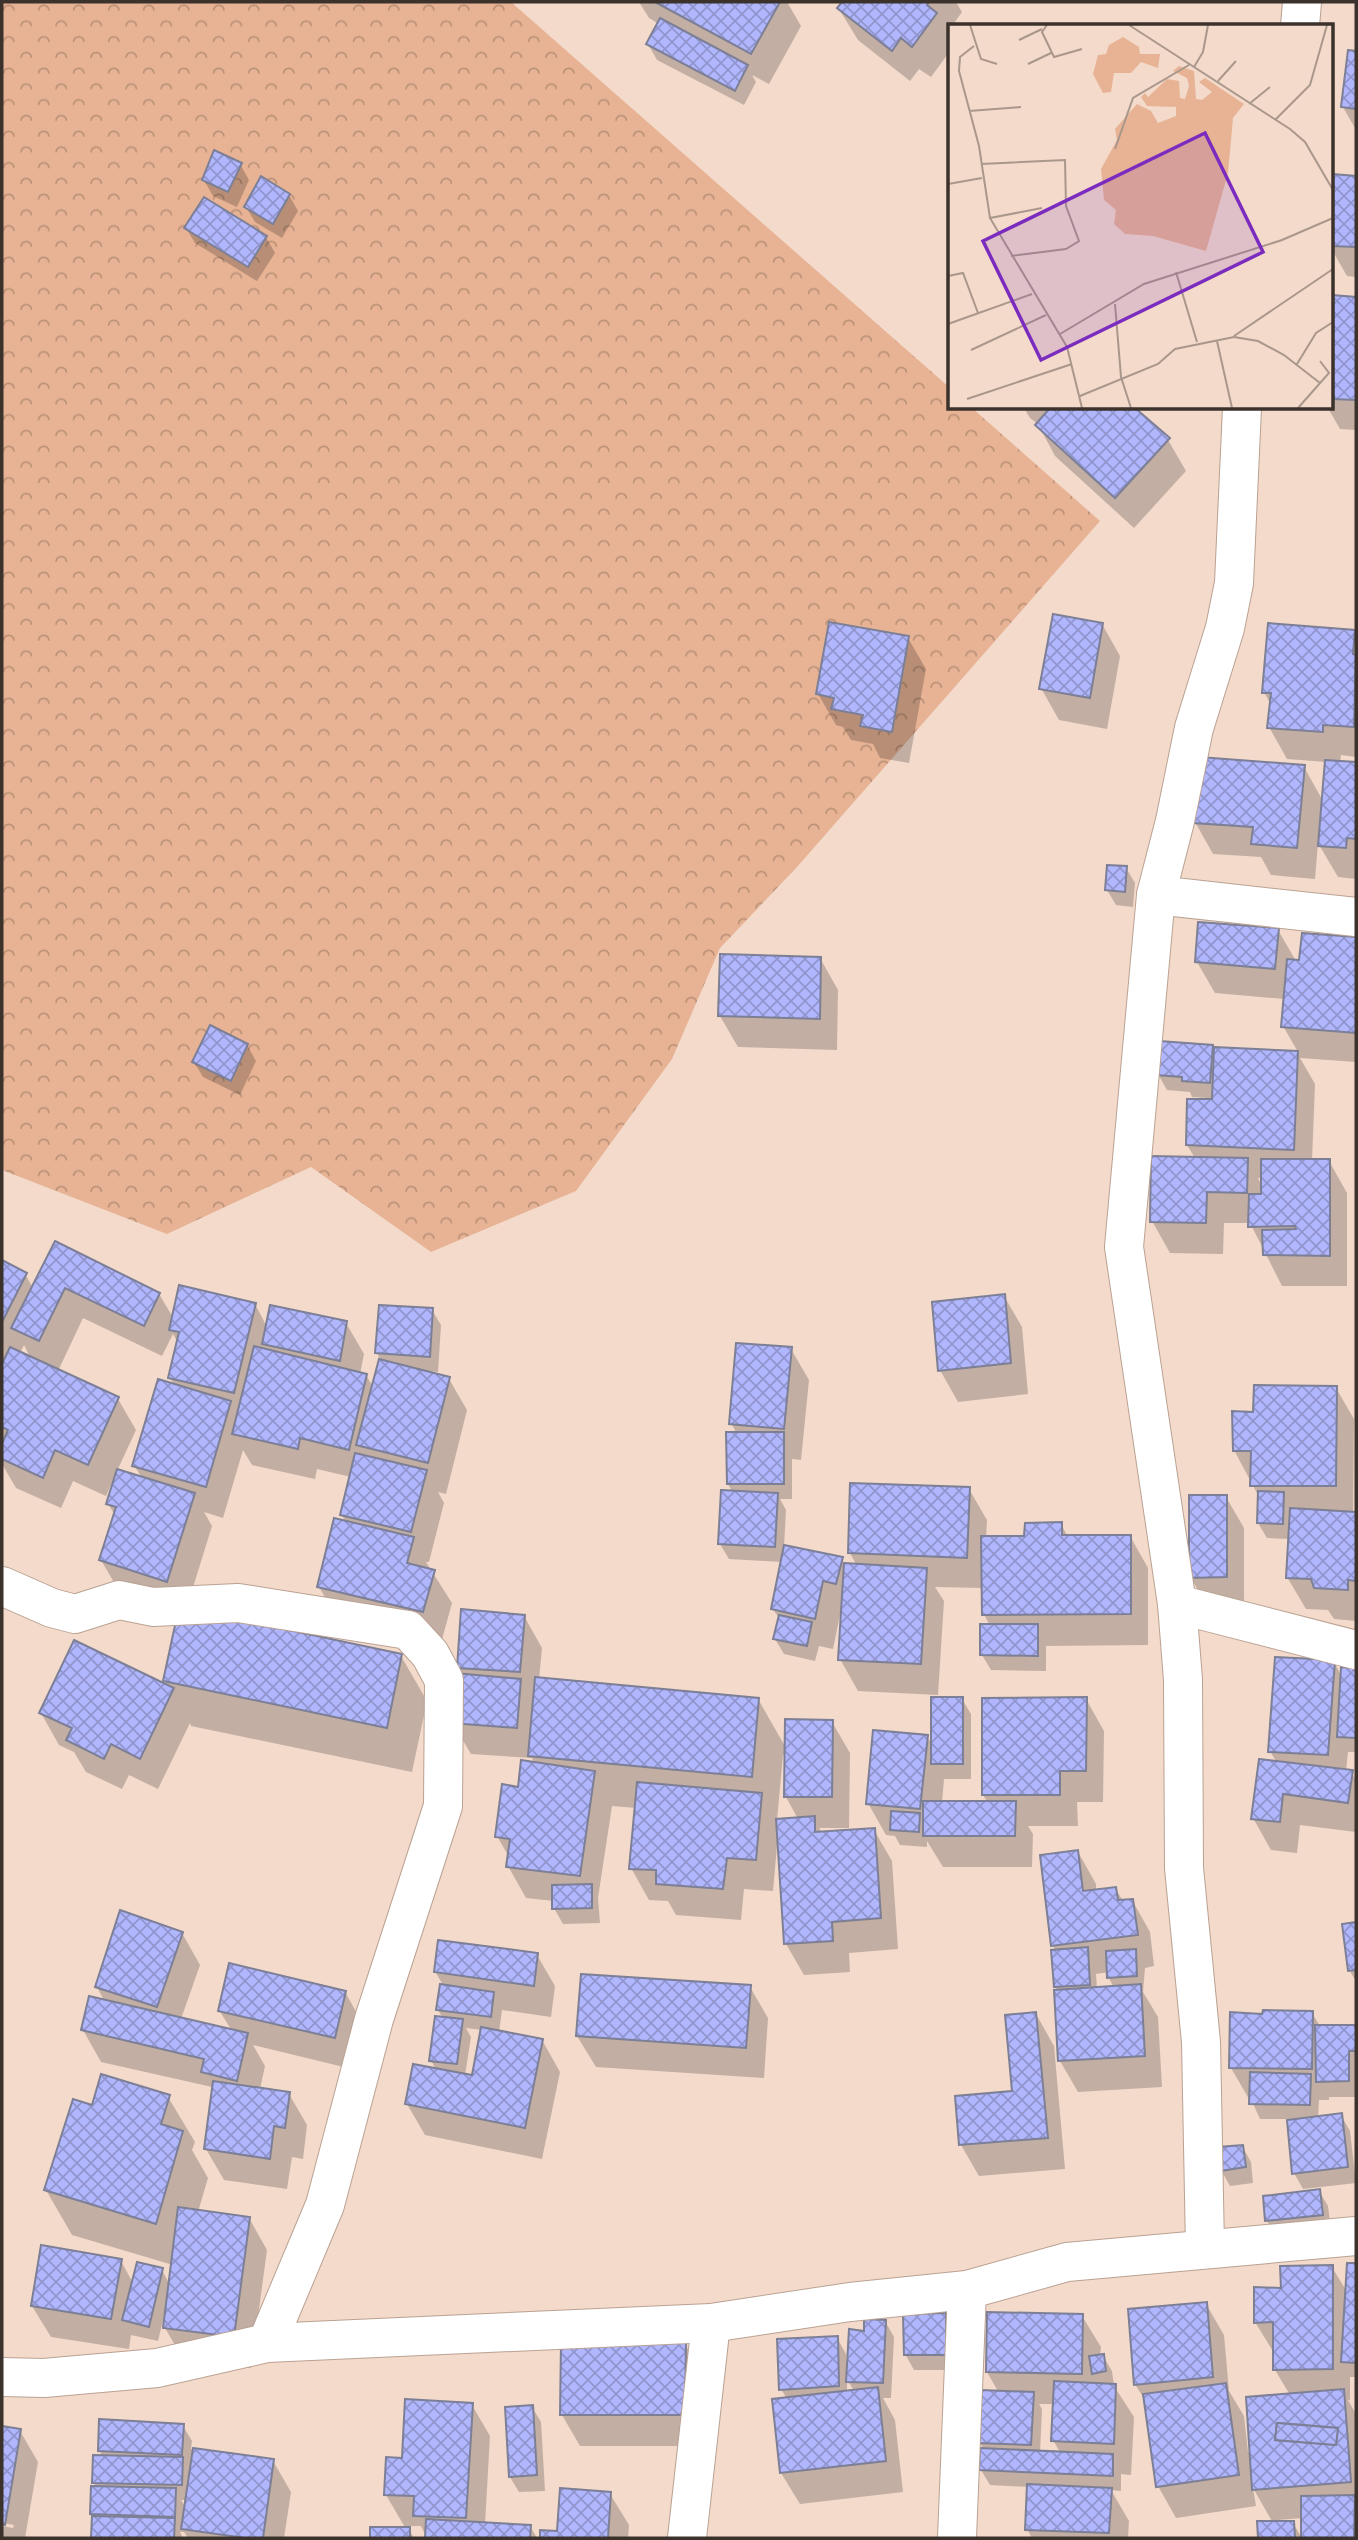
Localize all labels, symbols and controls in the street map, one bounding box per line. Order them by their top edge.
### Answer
inset map [948,24,1334,410]

